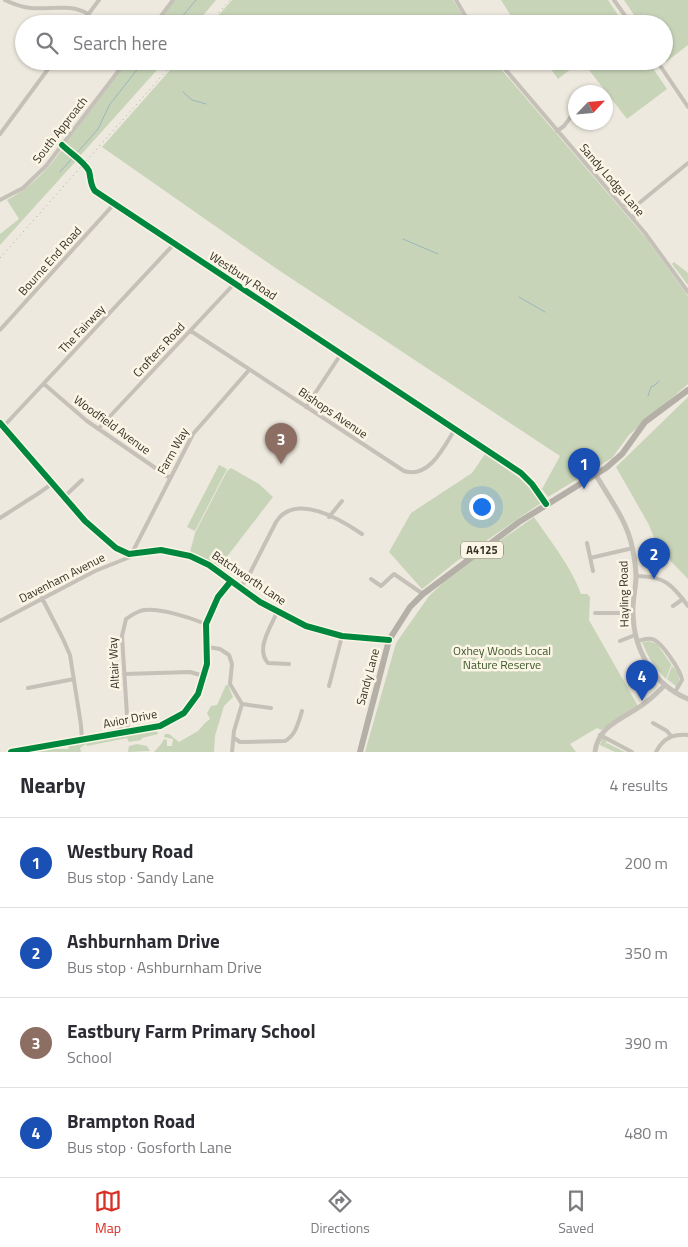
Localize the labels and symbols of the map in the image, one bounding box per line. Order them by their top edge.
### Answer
north arrow [568,85,613,130]
street label: South Approach [27,92,92,167]
street label: Sandy Lodge Lane [575,139,649,220]
street label: Bourne End Road [13,222,86,300]
street label: Westbury Road [206,247,281,305]
street label: The Fairway [54,300,110,357]
street label: Crofters Road [128,318,189,382]
street label: Bishops Avenue [295,382,372,443]
street label: Woodfield Avenue [70,390,155,459]
pin: 3 [265,423,297,464]
street label: Farm Way [152,424,193,478]
pin: 1 [568,448,600,489]
your location [469,494,495,520]
pin: 2 [638,538,670,579]
road number: A4125 [461,542,503,558]
street label: Batchworth Lane [208,546,290,610]
street label: Davenham Avenue [15,548,108,607]
street label: Hayling Road [613,561,634,627]
street label: Altair Way [103,636,124,689]
park label: Oxhey Woods Local Nature Reserve [453,641,551,674]
street label: Sandy Lane [351,646,384,707]
pin: 4 [626,660,658,701]
street label: Avior Drive [101,704,159,733]

